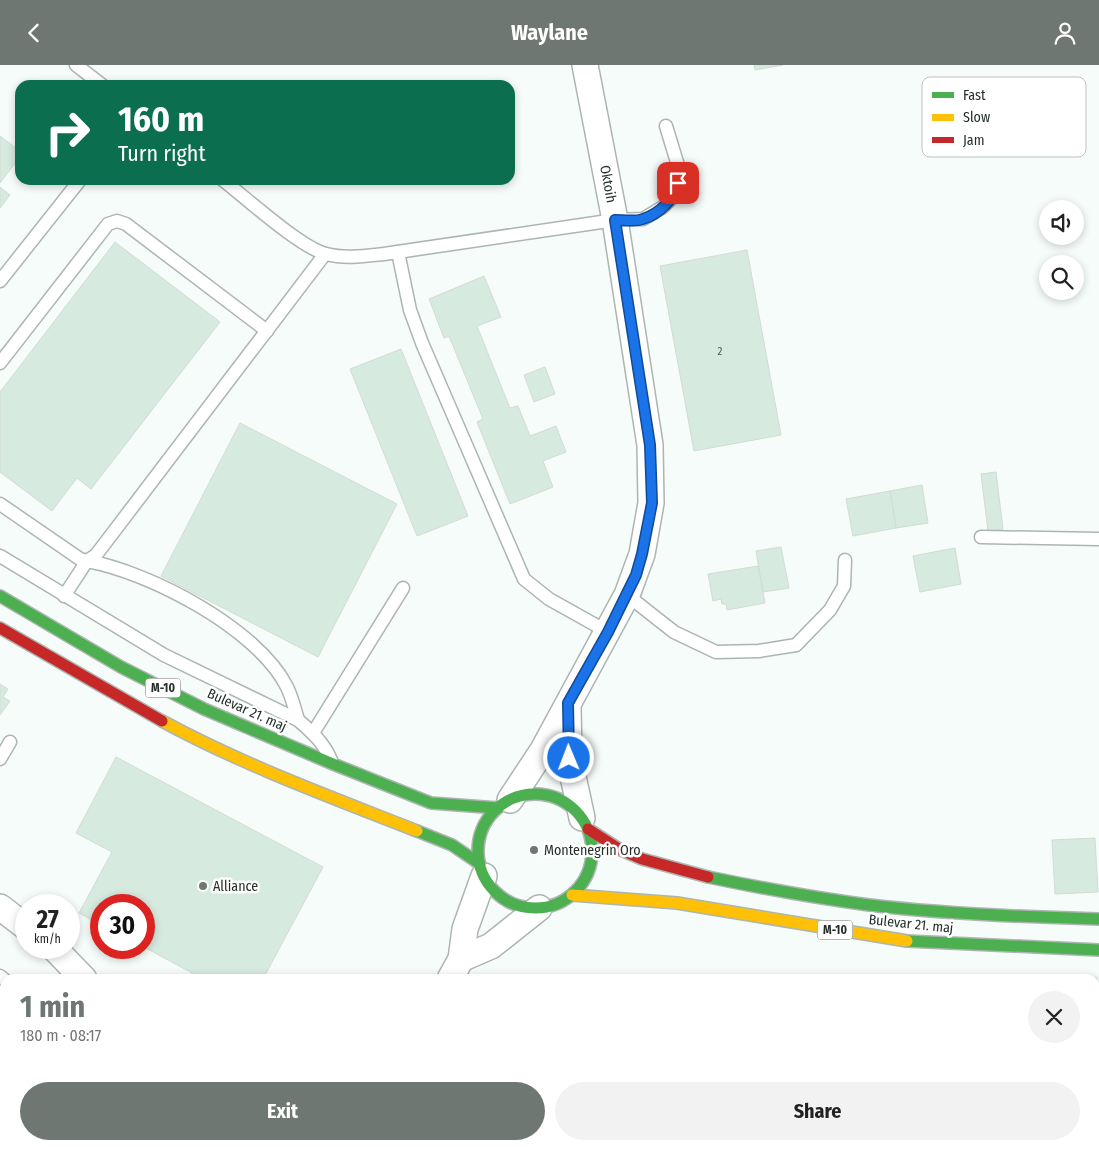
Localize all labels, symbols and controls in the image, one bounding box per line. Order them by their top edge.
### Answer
icon: back [20,19,48,47]
text: Waylane [511,19,588,46]
icon: person [1051,19,1079,47]
legend [922,77,1086,157]
text: Fast [963,87,986,104]
text: 160 m [118,98,204,140]
icon: right [35,100,100,165]
text: Slow [963,109,990,126]
text: Jam [963,132,984,149]
text: Turn right [118,140,206,167]
pin [657,162,699,204]
street label: Oktoih [596,164,620,204]
icon: arrive [664,169,692,197]
map controls [1039,200,1084,300]
button: sound [1039,200,1084,245]
button: search [1039,255,1084,300]
house number: 2 [718,345,723,358]
road number: M-10 [146,679,180,697]
street label: Bulevar 21. maj [205,685,289,735]
position arrow [542,731,594,783]
place label: Montenegrin Oro [544,842,641,859]
marker: Montenegrin Oro [528,844,540,856]
place label: Alliance [213,878,258,895]
marker: Alliance [197,880,209,892]
speed limit sign: 30 [90,894,155,959]
text: 27 [36,905,59,935]
street label: Bulevar 21. maj [868,911,954,937]
road number: M-10 [818,921,852,939]
text: km/h [34,932,61,946]
text: 1 min [20,989,85,1025]
button: close [1028,991,1080,1043]
text: 180 m · 08:17 [20,1026,101,1045]
button: Exit [20,1082,545,1140]
button: Share [555,1082,1080,1140]

